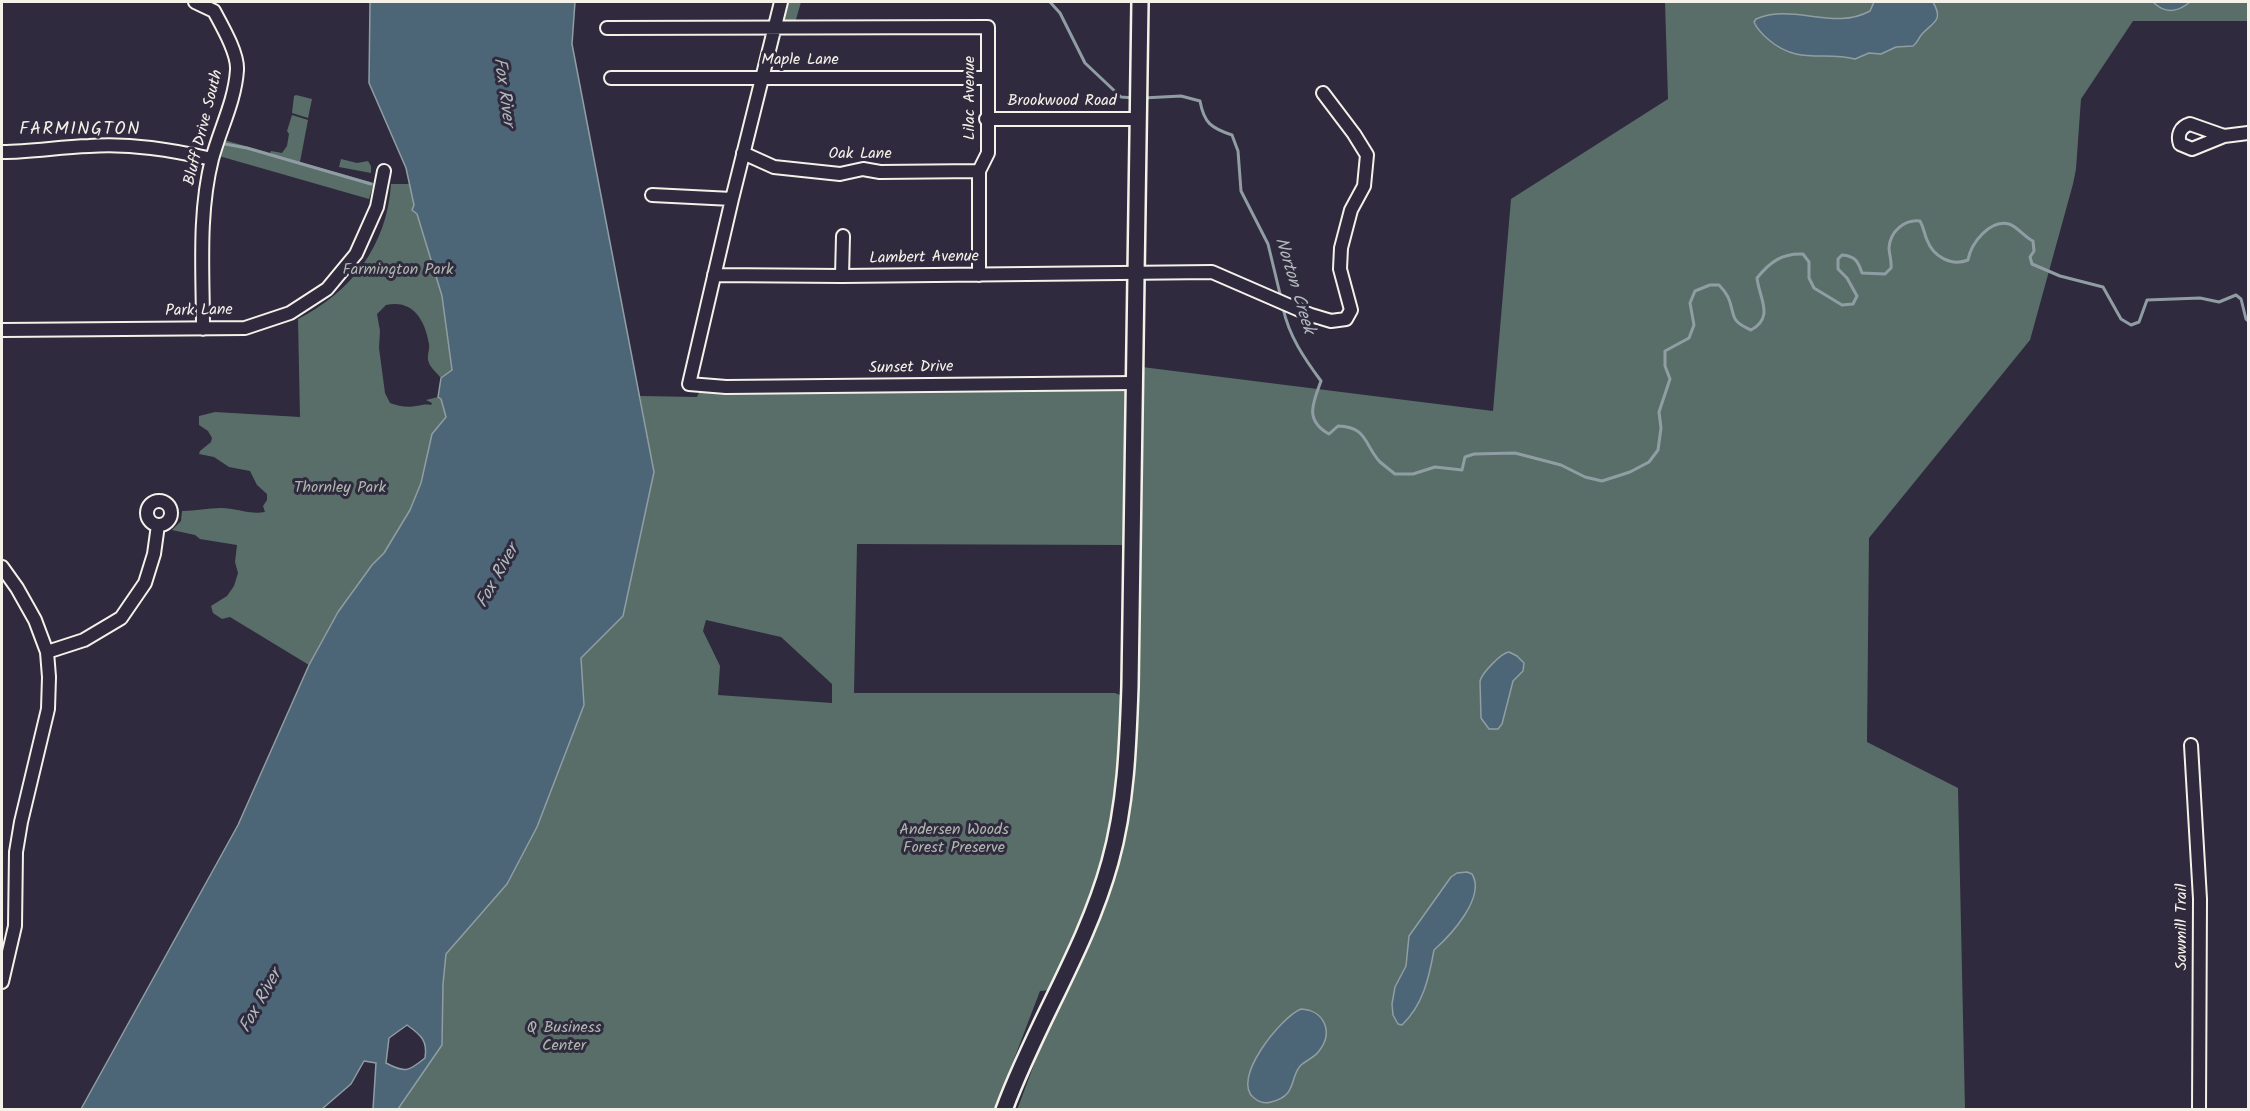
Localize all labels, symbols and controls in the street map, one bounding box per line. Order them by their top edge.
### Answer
street label: Maple Lane [761,51,839,71]
water label: Fox River [487,56,517,128]
street label: Lilac Avenue [961,56,981,140]
street label: Bluff Drive South [181,68,229,188]
street label: Brookwood Road [1007,92,1117,112]
district label: FARMINGTON [19,120,141,142]
street label: Oak Lane [828,145,892,165]
water label: Norton Creek [1268,235,1318,337]
street label: Lambert Avenue [869,248,979,270]
park label: Farmington Park [342,261,454,281]
street label: Park Lane [165,302,233,322]
street label: Sunset Drive [868,359,954,379]
park label: Thornley Park [294,479,386,499]
water label: Fox River [473,542,525,612]
park label: Andersen Woods Forest Preserve [899,821,1009,859]
street label: Sawmill Trail [2173,884,2193,970]
water label: Fox River [236,967,288,1037]
park label: Q Business Center [527,1019,601,1057]

